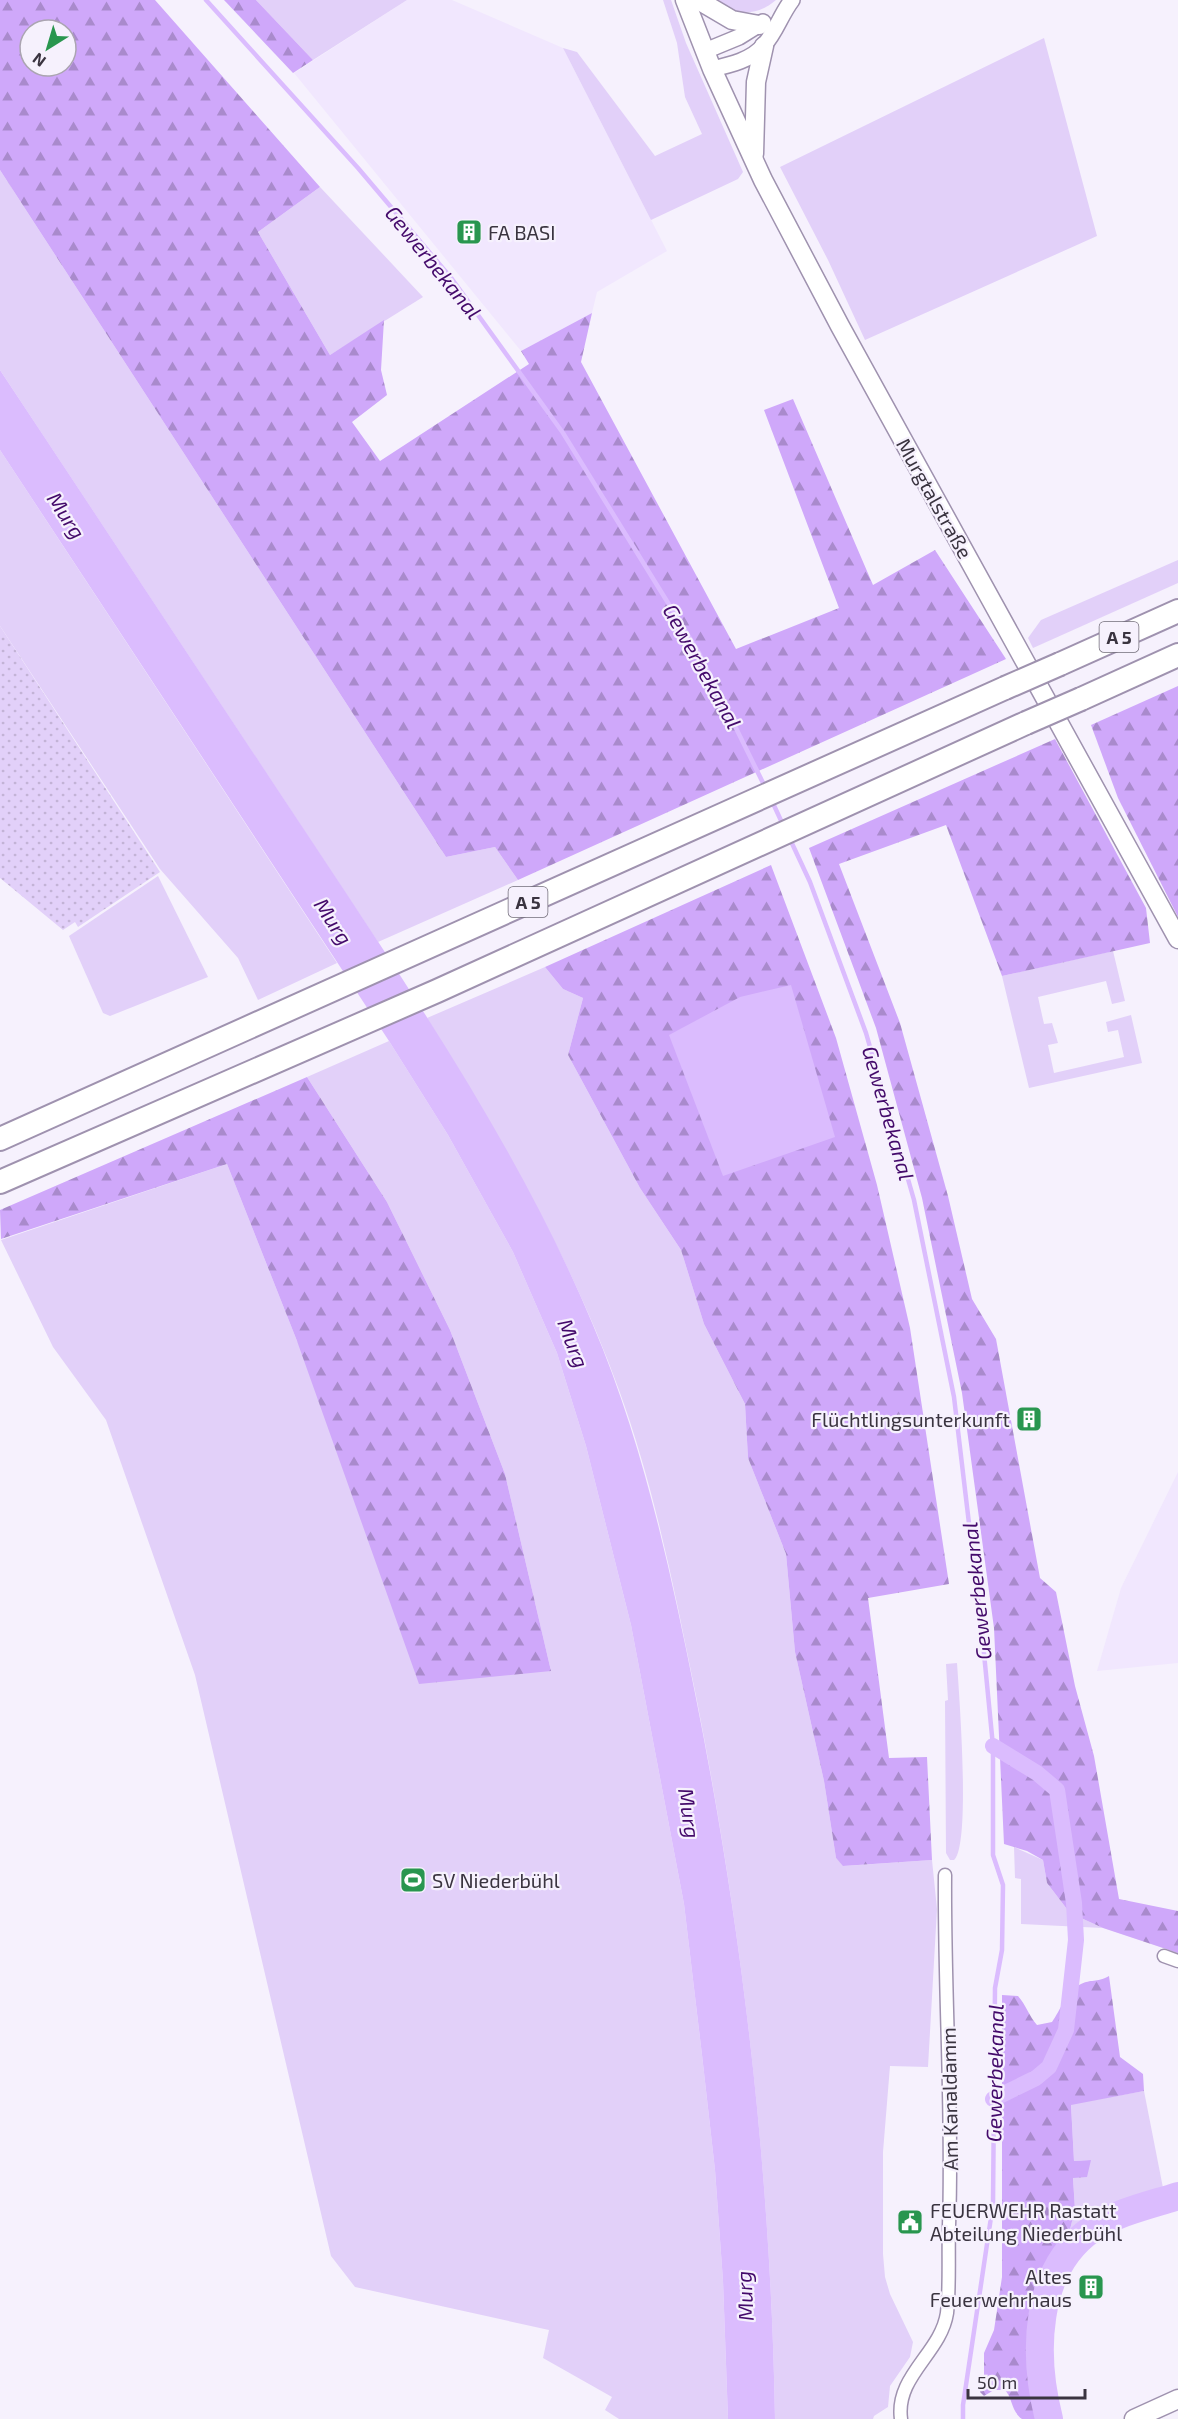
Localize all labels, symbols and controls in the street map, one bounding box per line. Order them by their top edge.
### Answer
north arrow [18,18,78,78]
text: N [28,49,49,71]
water label: Gewerbekanal [381,200,487,324]
building icon: FA BASI [454,217,484,247]
place label: FA BASI [488,220,555,244]
street label: Murgtalstraße [892,434,978,562]
water label: Murg [43,487,91,543]
water label: Gewerbekanal [659,599,747,733]
road number: A 5 [1100,622,1138,652]
road number: A 5 [508,887,548,917]
water label: Murg [310,893,358,949]
water label: Gewerbekanal [858,1043,920,1183]
water label: Murg [553,1315,595,1371]
building icon: Flüchtlingsunterkunft [1014,1404,1044,1434]
place label: Flüchtlingsunterkunft [811,1407,1010,1431]
water label: Gewerbekanal [956,1521,996,1661]
water label: Murg [674,1786,706,1840]
sports icon: SV Niederbühl [398,1865,428,1895]
place label: SV Niederbühl [432,1868,560,1892]
water label: Gewerbekanal [980,2004,1008,2142]
street label: Am Kanaldamm [936,2027,962,2171]
place label: FEUERWEHR Rastatt Abteilung Niederbühl [930,2198,1122,2245]
public building icon: FEUERWEHR Rastatt Abteilung Niederbühl [895,2207,925,2237]
place label: Altes Feuerwehrhaus [930,2264,1072,2311]
water label: Murg [730,2270,758,2322]
building icon: Altes Feuerwehrhaus [1076,2272,1106,2302]
scale bar [968,2362,1085,2400]
text: 50 m [977,2371,1017,2393]

